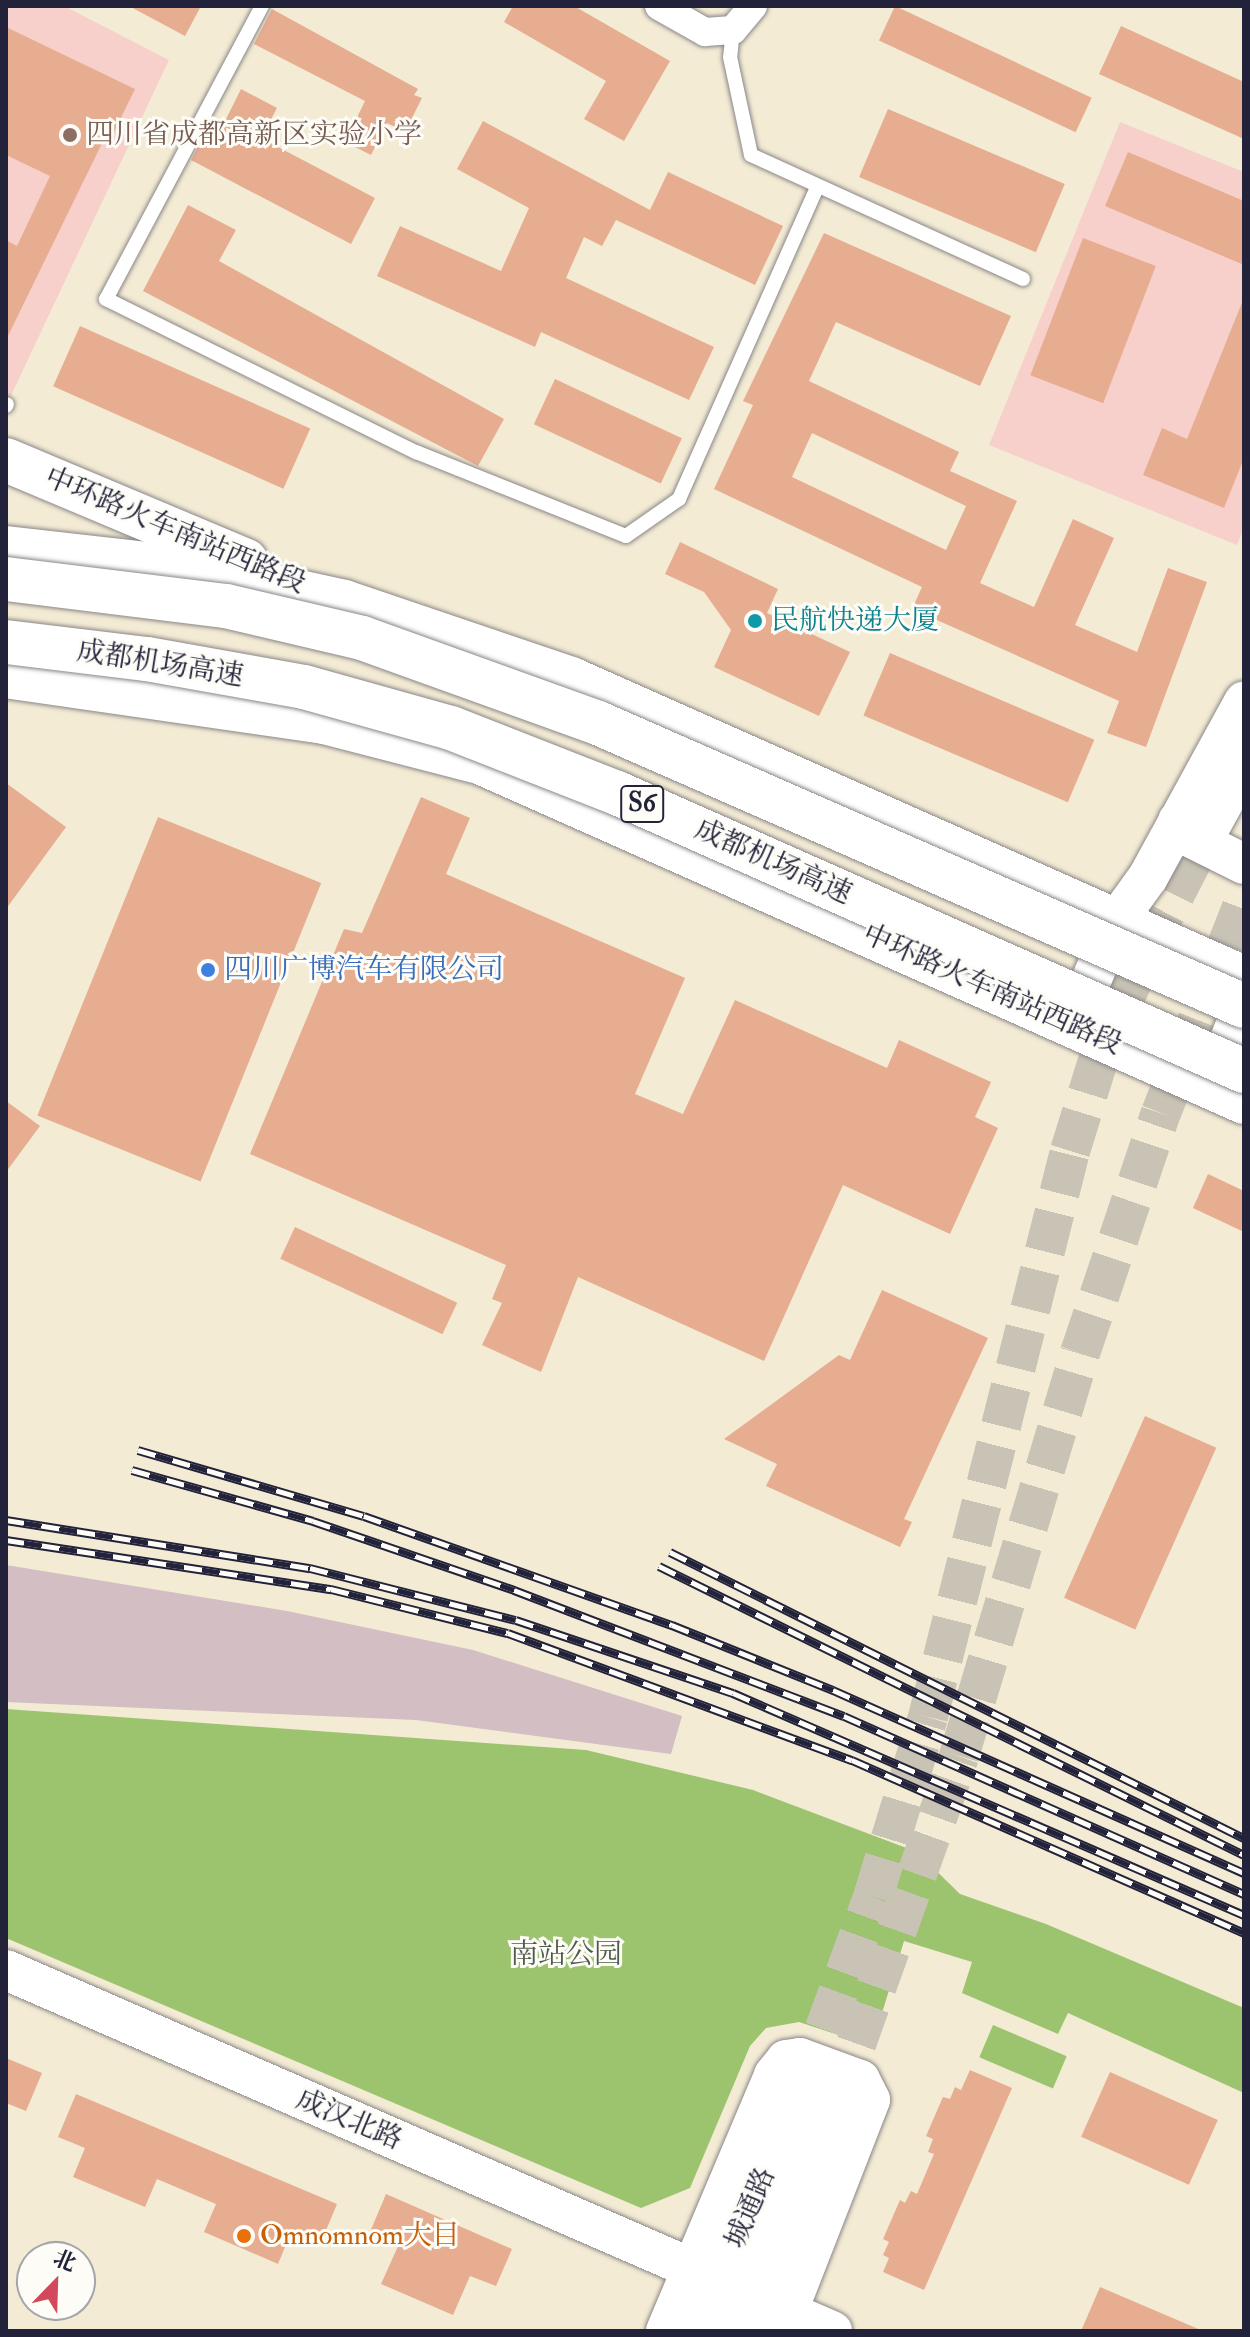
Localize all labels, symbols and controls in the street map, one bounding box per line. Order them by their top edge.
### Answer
place label: 四川省成都高新区实验小学 [86,118,422,152]
marker: 四川省成都高新区实验小学 [61,126,79,144]
street label: 中环路火车南站西路段 [40,461,310,601]
place label: 民航快递大厦 [771,604,939,638]
marker: 民航快递大厦 [746,612,764,630]
street label: 成都机场高速 [74,634,246,694]
road number: S6 [620,782,664,826]
street label: 成都机场高速 [689,812,857,912]
street label: 中环路火车南站西路段 [857,918,1127,1062]
place label: 四川广博汽车有限公司 [224,953,504,987]
marker: 四川广博汽车有限公司 [199,961,217,979]
park label: 南站公园 [510,1938,622,1972]
street label: 成汉北路 [291,2083,407,2157]
street label: 城通路 [719,2163,783,2253]
place label: Omnomnom大目 [260,2219,460,2253]
marker: Omnomnom大目 [235,2227,253,2245]
north arrow [16,2241,96,2321]
text: 北 [49,2244,80,2278]

